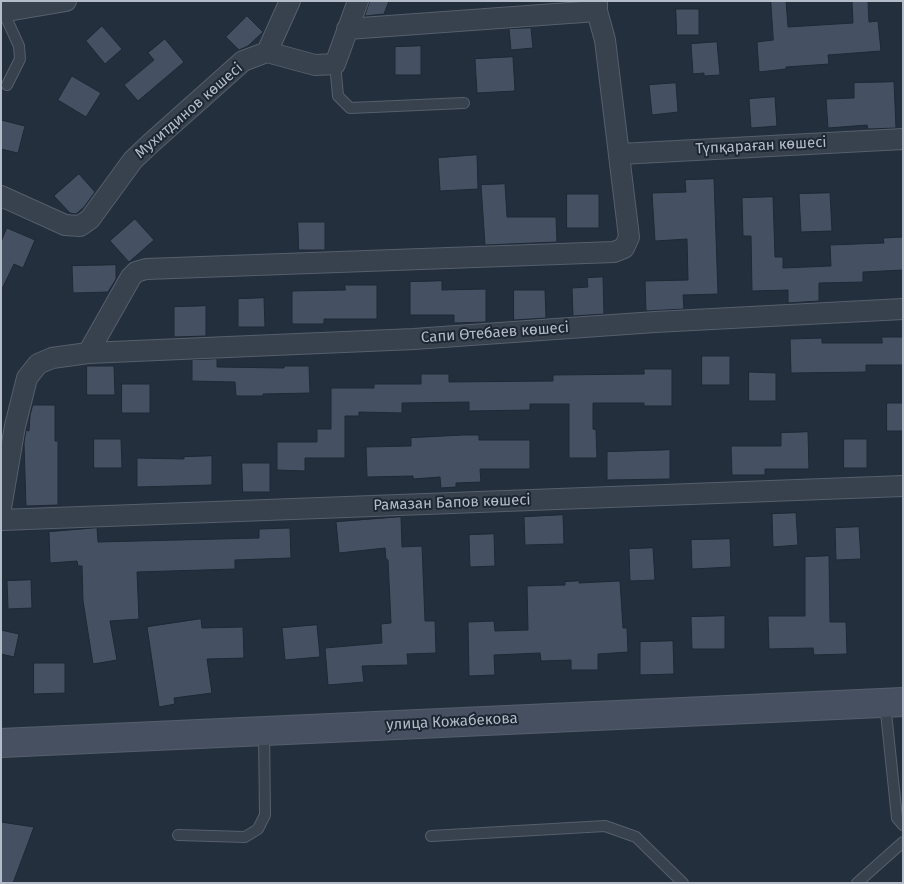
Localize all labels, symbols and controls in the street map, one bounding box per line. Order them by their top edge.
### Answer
street label: Мухитдинов көшесі [132,59,246,163]
street label: Түпқараған көшесі [695,134,827,158]
street label: Сапи Өтебаев көшесі [420,319,570,347]
street label: Рамазан Бапов көшесі [373,491,531,515]
street label: улица Кожабекова [386,710,518,734]

